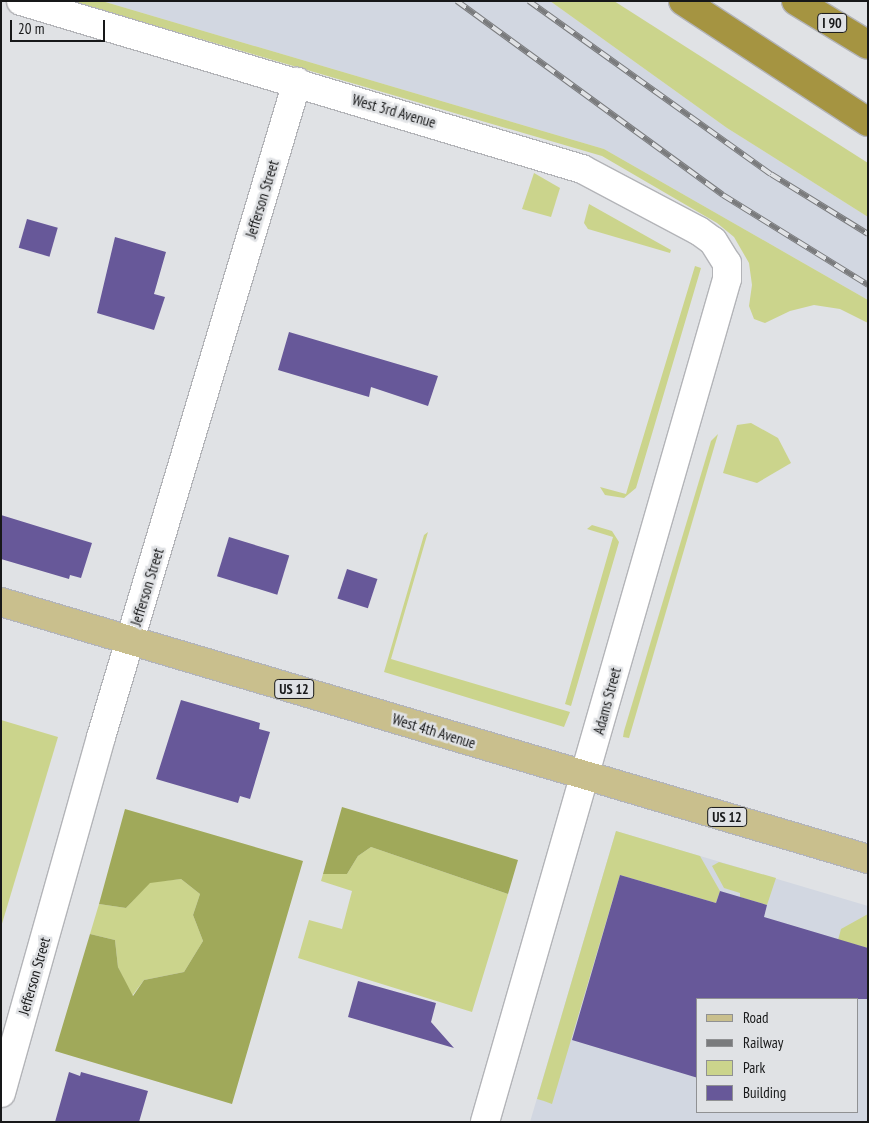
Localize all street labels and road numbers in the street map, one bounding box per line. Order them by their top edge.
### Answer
road number: I 90 [817,12,847,34]
street label: West 3rd Avenue [350,90,438,132]
street label: Jefferson Street [242,158,282,240]
street label: Jefferson Street [127,546,167,628]
street label: Adams Street [589,666,625,736]
road number: US 12 [274,678,314,701]
street label: West 4th Avenue [390,710,478,752]
road number: US 12 [707,806,747,829]
street label: Jefferson Street [14,935,54,1017]

